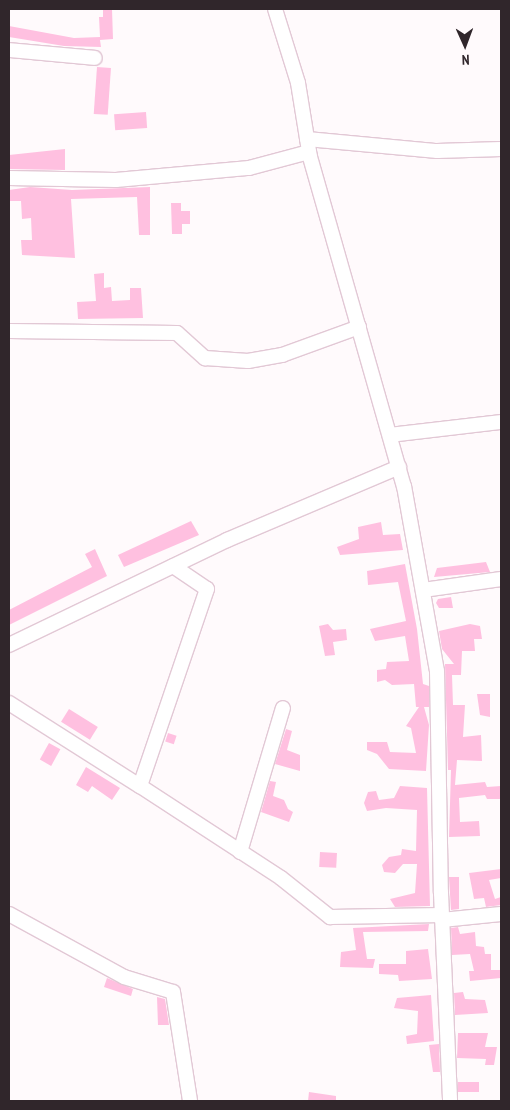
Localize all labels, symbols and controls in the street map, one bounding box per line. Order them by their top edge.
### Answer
north arrow [440,20,490,70]
text: N [461,51,470,69]

